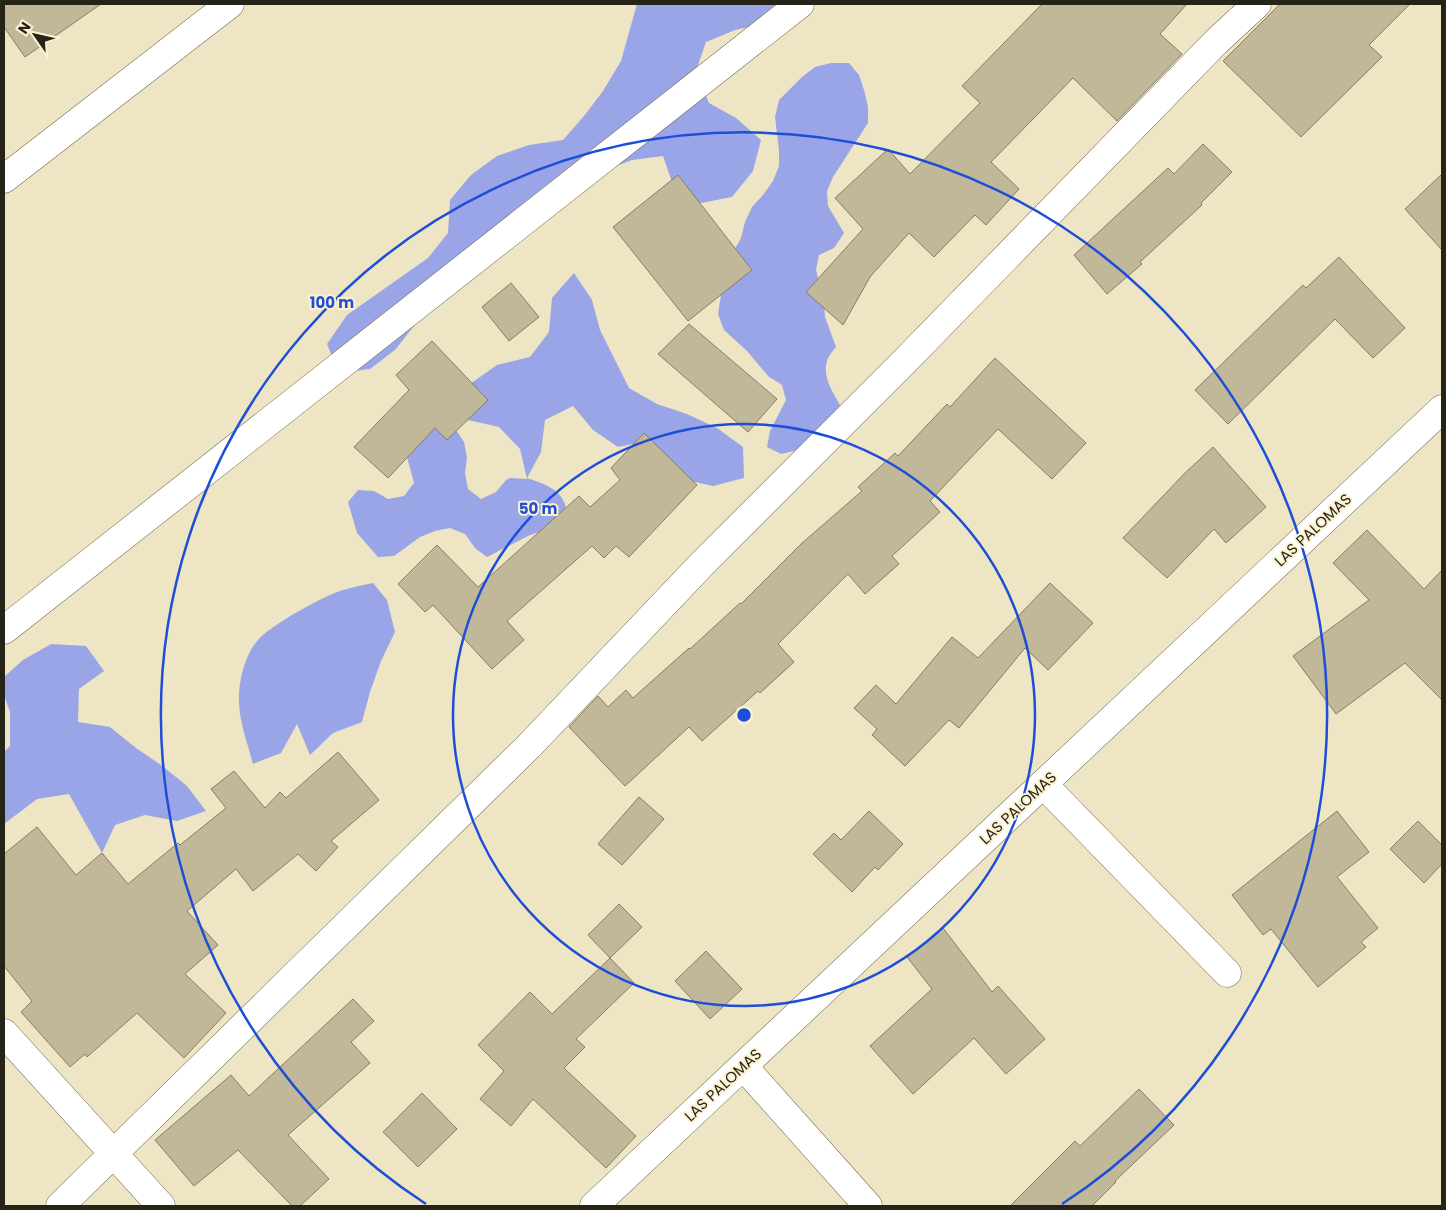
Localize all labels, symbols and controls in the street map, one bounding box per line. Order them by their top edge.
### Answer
north arrow [10,10,60,60]
text: N [13,18,35,38]
text: 100 m [310,292,354,313]
street label: LAS PALOMAS [1270,488,1356,571]
text: 50 m [519,498,557,519]
centre of rings [735,706,753,724]
street label: LAS PALOMAS [975,766,1061,849]
street label: LAS PALOMAS [680,1043,766,1126]

